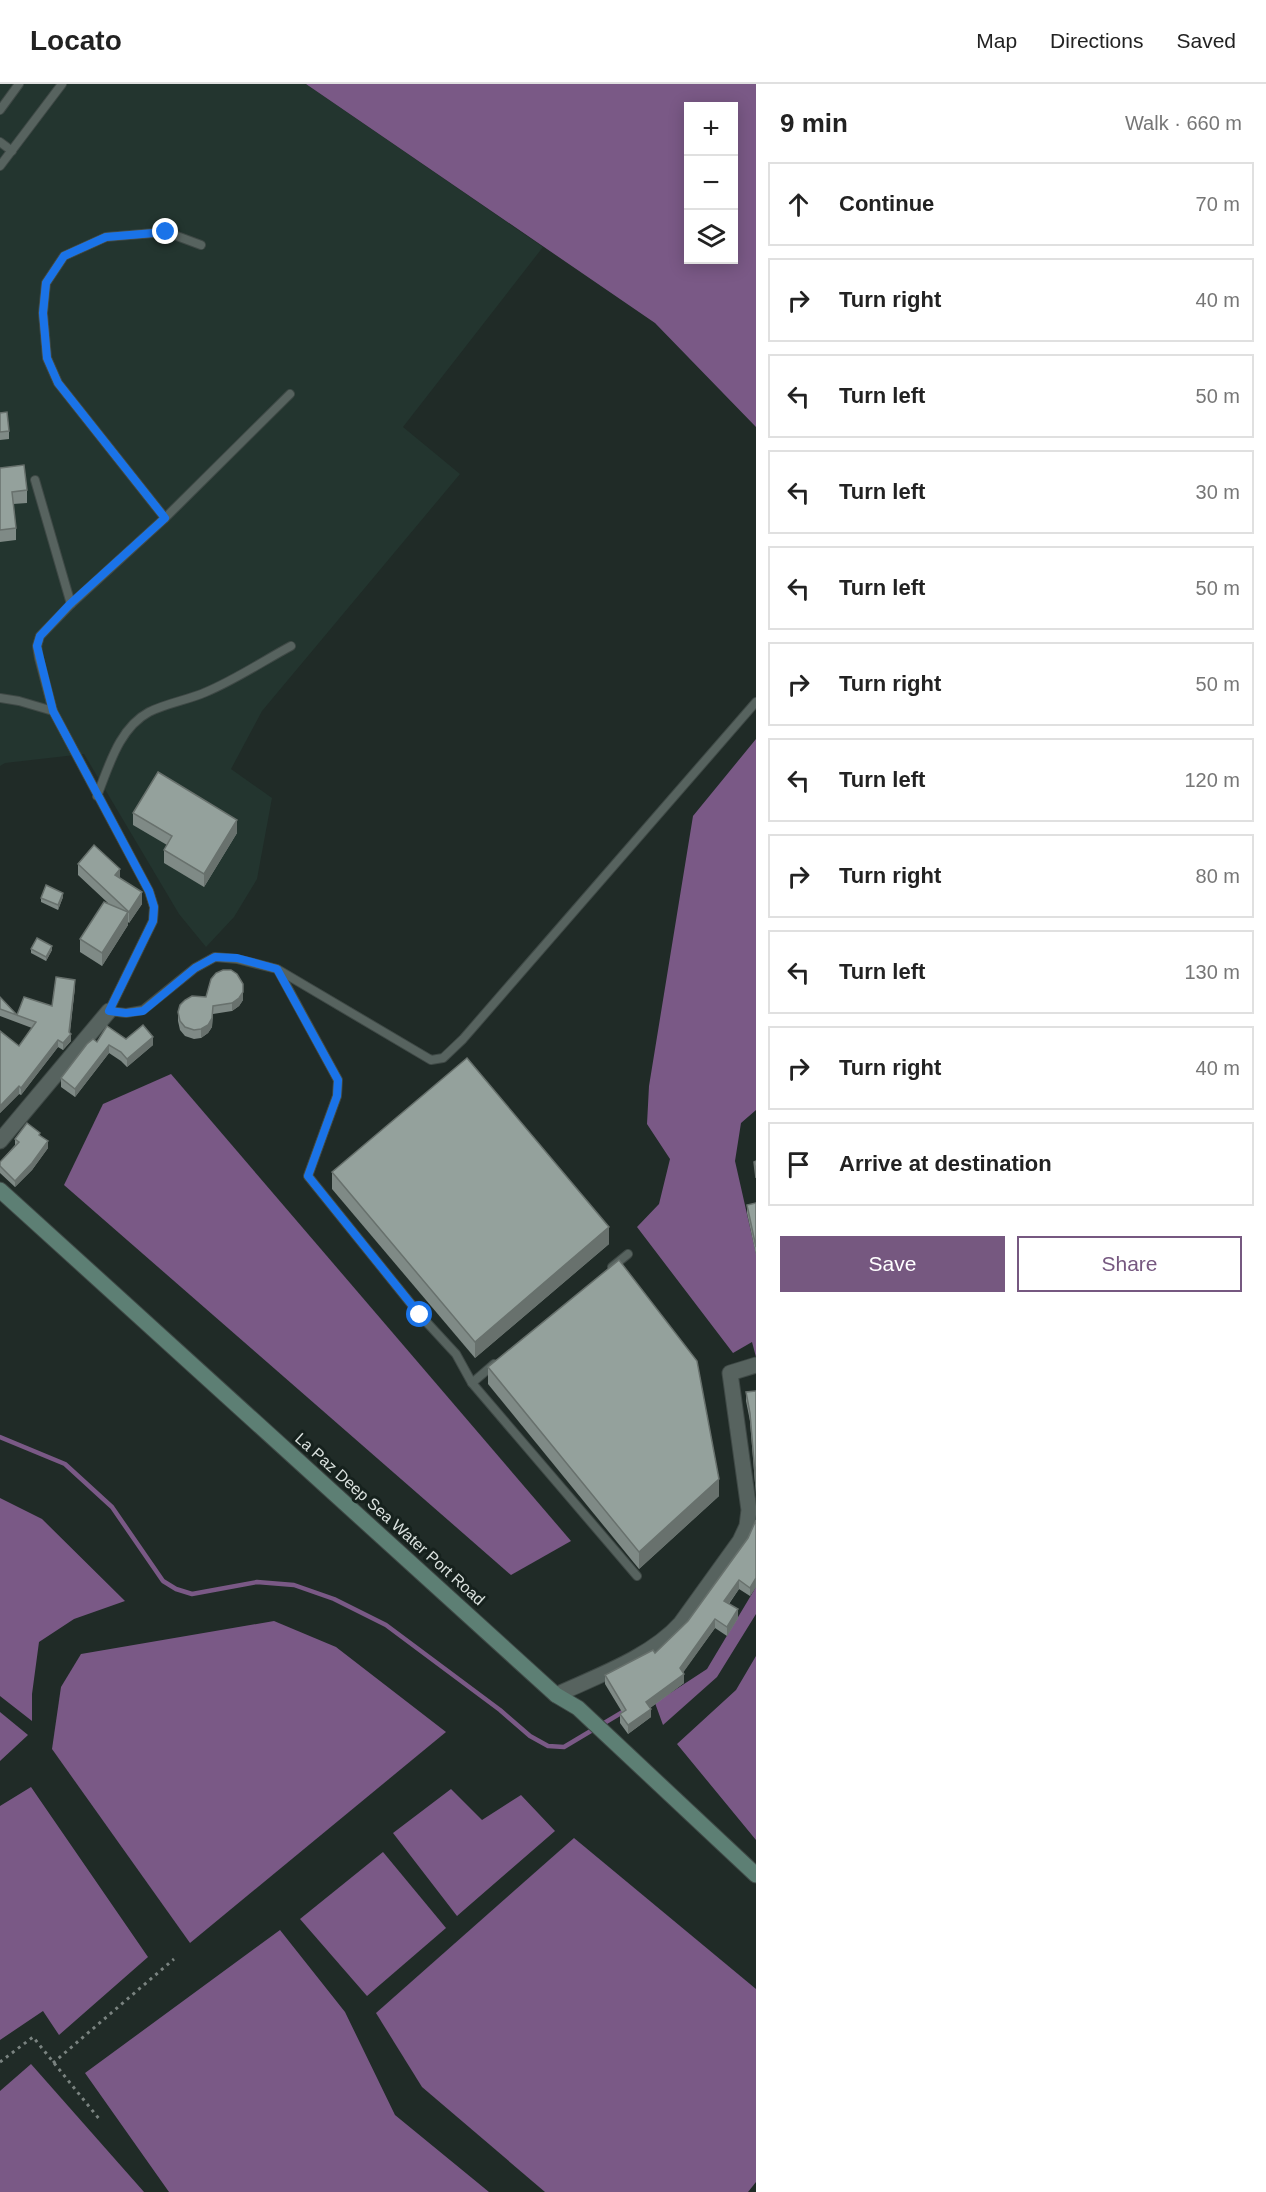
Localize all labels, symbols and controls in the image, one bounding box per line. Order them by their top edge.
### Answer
text: Locato [30,25,122,56]
text: Map [976,29,1017,52]
text: Directions [1050,29,1143,52]
text: Saved [1176,29,1236,52]
map controls [684,102,738,264]
button: + [684,102,738,156]
text: 9 min [780,108,848,138]
text: Walk · 660 m [1125,112,1242,134]
button: − [684,156,738,210]
icon: ahead [782,188,815,221]
text: Continue [839,191,934,216]
text: 70 m [1196,193,1240,215]
button: layers [684,210,738,264]
route end [152,218,178,244]
icon: right [782,284,815,317]
text: Turn right [839,287,941,312]
text: 40 m [1196,289,1240,311]
icon: left [782,380,815,413]
text: Turn left [839,383,925,408]
text: 50 m [1196,385,1240,407]
icon: left [782,476,815,509]
text: Turn left [839,479,925,504]
text: 30 m [1196,481,1240,503]
icon: left [782,572,815,605]
text: Turn left [839,575,925,600]
text: 50 m [1196,577,1240,599]
icon: right [782,668,815,701]
text: Turn right [839,671,941,696]
text: 50 m [1196,673,1240,695]
icon: left [782,764,815,797]
text: Turn left [839,767,925,792]
text: 120 m [1184,769,1240,791]
icon: right [782,860,815,893]
text: Turn right [839,863,941,888]
text: 80 m [1196,865,1240,887]
icon: left [782,956,815,989]
text: Turn left [839,959,925,984]
text: 130 m [1184,961,1240,983]
icon: right [782,1052,815,1085]
text: Turn right [839,1055,941,1080]
text: 40 m [1196,1057,1240,1079]
icon: arrive [782,1148,815,1181]
text: Arrive at destination [839,1151,1052,1176]
button: Save [780,1236,1005,1292]
button: Share [1017,1236,1242,1292]
route start [406,1301,432,1327]
street label: La Paz Deep Sea Water Port Road [292,1430,488,1608]

